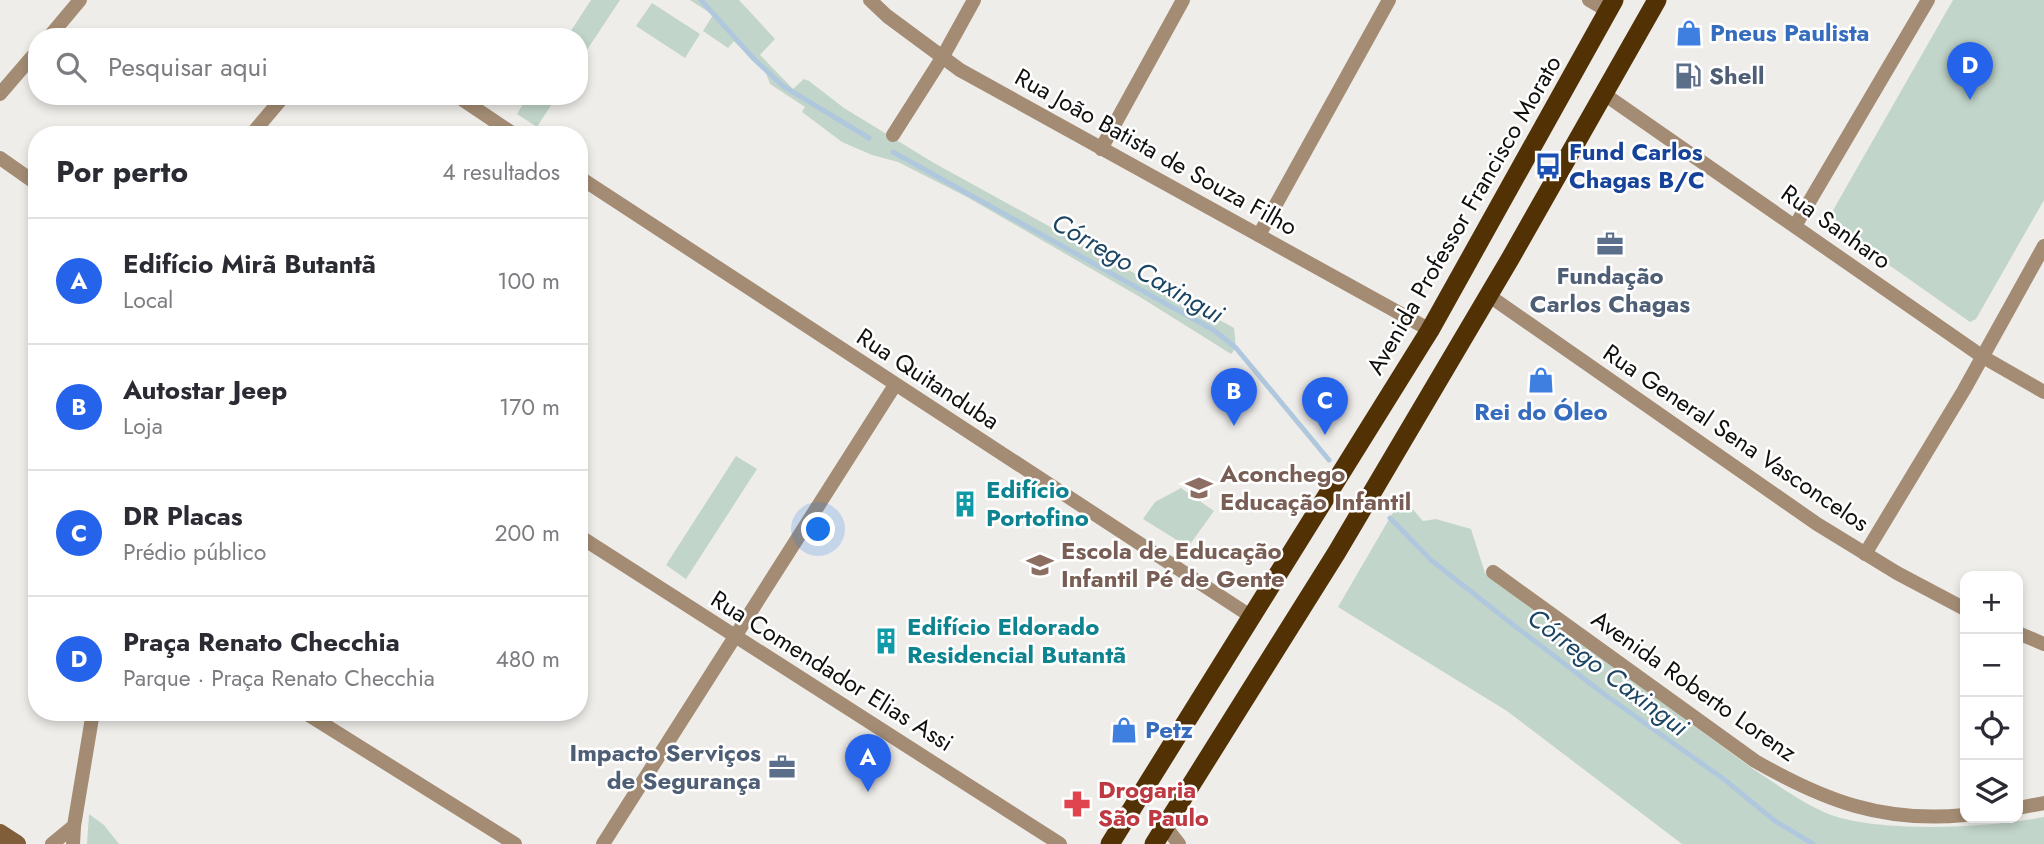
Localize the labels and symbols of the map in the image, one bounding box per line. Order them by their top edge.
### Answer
place label: Pneus Paulista [1710,15,1870,50]
shop icon: Pneus Paulista [1674,18,1704,48]
pin: D [1947,42,1993,100]
street label: Avenida Professor Francisco Morato [1358,49,1570,381]
place label: Shell [1709,58,1764,93]
street label: Rua João Batista de Souza Filho [1009,59,1304,244]
fuel station icon: Shell [1673,61,1703,91]
place label: Fund Carlos Chagas B/C [1569,134,1705,197]
bus stop icon: Fund Carlos Chagas B/C [1533,151,1563,181]
street label: Rua Sanharo [1774,176,1898,277]
water label: Córrego Caxingui [1045,203,1232,333]
office icon: Fundação Carlos Chagas [1595,229,1625,259]
place label: Fundação Carlos Chagas [1530,258,1690,321]
street label: Rua Quitanduba [850,319,1007,438]
street label: Rua General Sena Vasconcelos [1596,335,1876,540]
shop icon: Rei do Óleo [1526,365,1556,395]
pin: B [1211,368,1257,426]
pin: C [1302,377,1348,435]
place label: Rei do Óleo [1474,394,1608,429]
place label: Aconchego Educação Infantil [1219,456,1411,519]
place label: Edifício Portofino [986,472,1089,535]
school or university icon: Aconchego Educação Infantil [1184,473,1214,503]
building icon: Edifício Portofino [950,489,980,519]
your location [801,512,835,546]
place label: Escola de Educação Infantil Pé de Gente [1061,533,1285,596]
school or university icon: Escola de Educação Infantil Pé de Gente [1025,550,1055,580]
street label: Rua Comendador Elias Assi [706,585,958,757]
water label: Córrego Caxingui [1519,599,1697,746]
street label: Avenida Roberto Lorenz [1585,602,1804,770]
place label: Edifício Eldorado Residencial Butantã [907,609,1126,672]
building icon: Edifício Eldorado Residencial Butantã [871,626,901,656]
place label: Petz [1145,712,1194,747]
shop icon: Petz [1109,715,1139,745]
pin: A [845,734,891,792]
place label: Impacto Serviços de Segurança [569,735,761,798]
office icon: Impacto Serviços de Segurança [767,752,797,782]
place label: Drogaria São Paulo [1098,772,1209,835]
pharmacy icon: Drogaria São Paulo [1062,789,1092,819]

